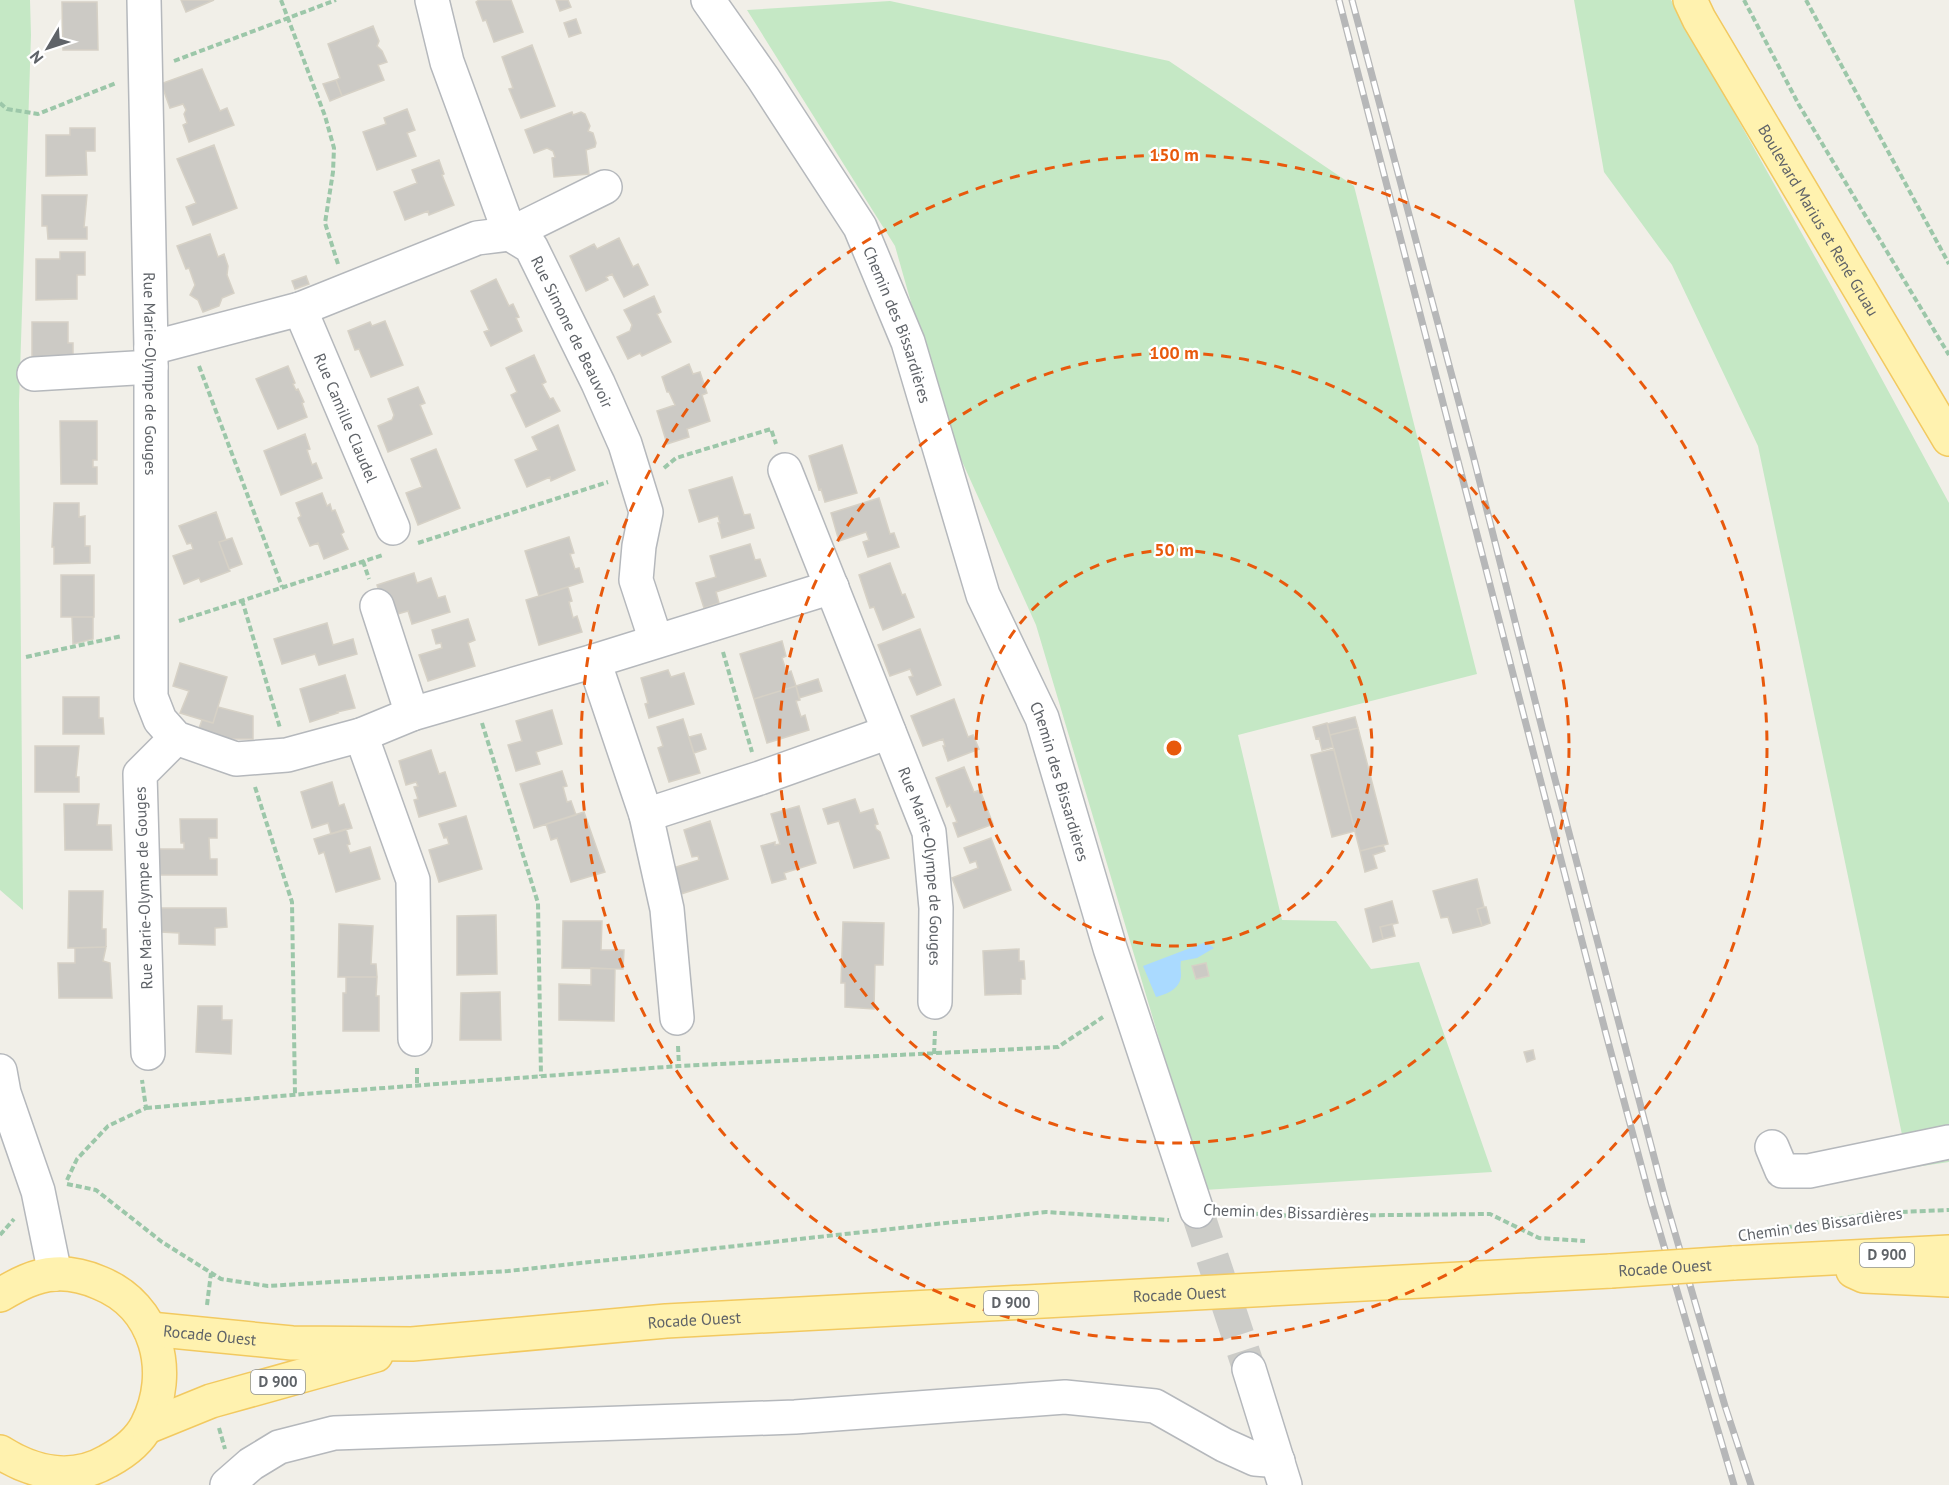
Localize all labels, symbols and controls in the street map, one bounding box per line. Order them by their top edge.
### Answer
north arrow [18,18,78,78]
text: N [25,47,47,68]
street label: Boulevard Marius et René Gruau [1754,121,1883,319]
text: 150 m [1149,143,1199,166]
street label: Chemin des Bissardières [859,243,936,406]
street label: Rue Simone de Beauvoir [527,252,618,412]
street label: Rue Marie-Olympe de Gouges [139,272,161,476]
text: 100 m [1149,341,1199,364]
street label: Rue Camille Claudel [310,350,382,485]
text: 50 m [1154,538,1194,561]
street label: Chemin des Bissardières [1026,698,1094,864]
centre of rings [1164,738,1184,758]
street label: Rue Marie-Olympe de Gouges [894,764,946,966]
street label: Rue Marie-Olympe de Gouges [129,786,157,990]
street label: Chemin des Bissardières [1203,1199,1369,1225]
street label: Chemin des Bissardières [1736,1203,1904,1245]
road number: D 900 [1860,1243,1914,1267]
street label: Rocade Ouest [1618,1254,1713,1281]
street label: Rocade Ouest [1132,1281,1227,1306]
road number: D 900 [984,1291,1038,1315]
street label: Rocade Ouest [647,1307,742,1333]
street label: Rocade Ouest [162,1320,258,1349]
road number: D 900 [251,1370,305,1394]

